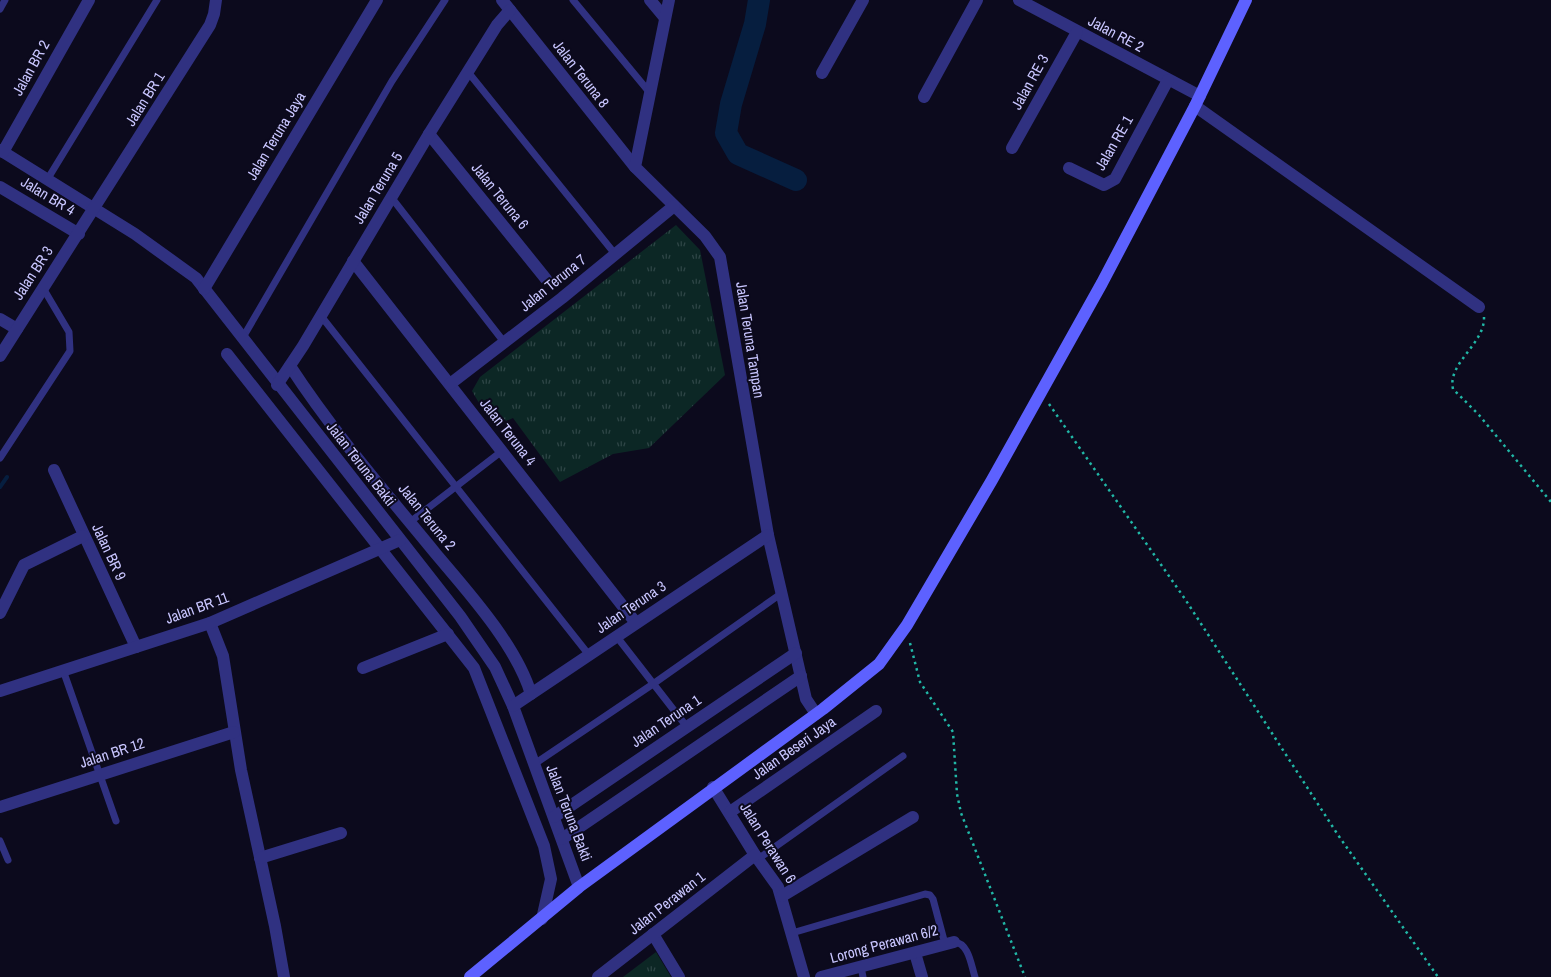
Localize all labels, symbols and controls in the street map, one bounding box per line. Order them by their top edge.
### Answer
street label: Jalan RE 2 [1085,10,1148,57]
street label: Jalan BR 2 [7,36,54,99]
street label: Jalan Teruna 8 [548,36,615,112]
street label: Jalan RE 3 [1006,50,1053,113]
street label: Jalan BR 1 [120,68,170,130]
street label: Jalan Teruna Jaya [241,88,310,184]
street label: Jalan RE 1 [1089,111,1138,174]
street label: Jalan Teruna 5 [348,148,407,228]
street label: Jalan Teruna 6 [467,158,534,234]
street label: Jalan BR 4 [17,171,80,220]
street label: Jalan BR 3 [7,242,58,304]
street label: Jalan Teruna 7 [515,249,591,316]
street label: Jalan Teruna Tampan [731,280,770,400]
street label: Jalan Teruna 4 [475,394,542,470]
street label: Jalan Teruna Bakti [322,417,401,510]
street label: Jalan Teruna 2 [394,479,461,555]
street label: Jalan BR 9 [87,520,132,584]
street label: Jalan Teruna 3 [591,575,670,638]
street label: Jalan BR 11 [162,586,232,629]
street label: Jalan Teruna 1 [626,689,705,752]
street label: Jalan Beseri Jaya [748,711,840,784]
street label: Jalan BR 12 [77,732,147,773]
street label: Jalan Teruna Bakti [541,762,597,864]
street label: Jalan Perawan 6 [735,798,802,887]
street label: Jalan Perawan 1 [624,866,709,939]
street label: Lorong Perawan 6/2 [828,919,940,968]

